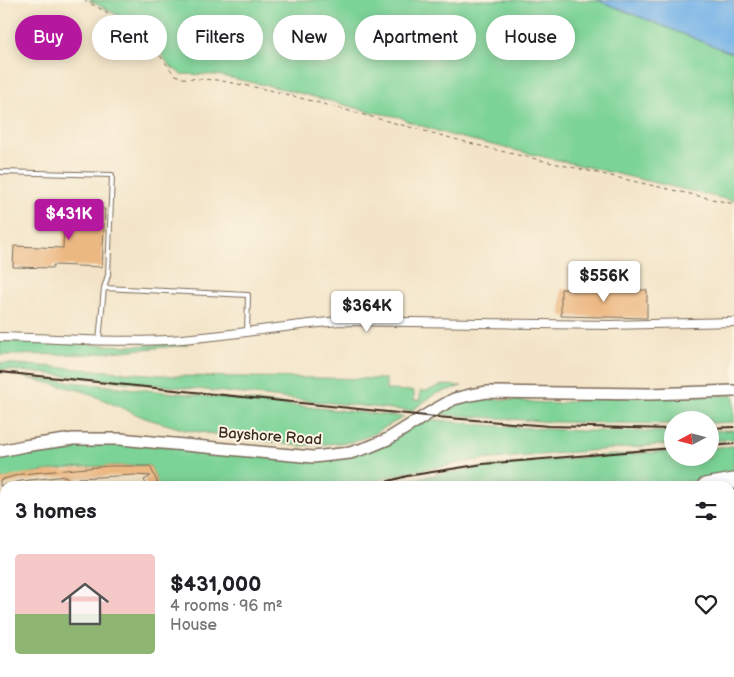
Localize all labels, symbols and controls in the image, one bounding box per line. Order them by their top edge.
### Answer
chip: Buy [15,15,82,60]
chip: Rent [92,15,167,60]
chip: Filters [177,15,263,60]
chip: New [273,15,345,60]
chip: Apartment [355,15,476,60]
chip: House [486,15,575,60]
pin: $431K [34,198,104,241]
text: $431K [46,205,92,224]
pin: $556K [569,260,639,303]
text: $556K [579,267,629,286]
pin: $364K [332,290,402,333]
text: $364K [342,297,392,316]
north arrow [664,411,719,466]
map controls [664,411,719,466]
street label: Bayshore Road [217,423,322,450]
icon: filters [692,497,720,525]
text: 3 homes [15,499,97,524]
text: $431,000 [170,572,261,597]
icon: home [55,574,115,634]
icon: heart [692,590,720,618]
text: 4 rooms · 96 m² [170,597,283,616]
text: House [170,616,217,635]

